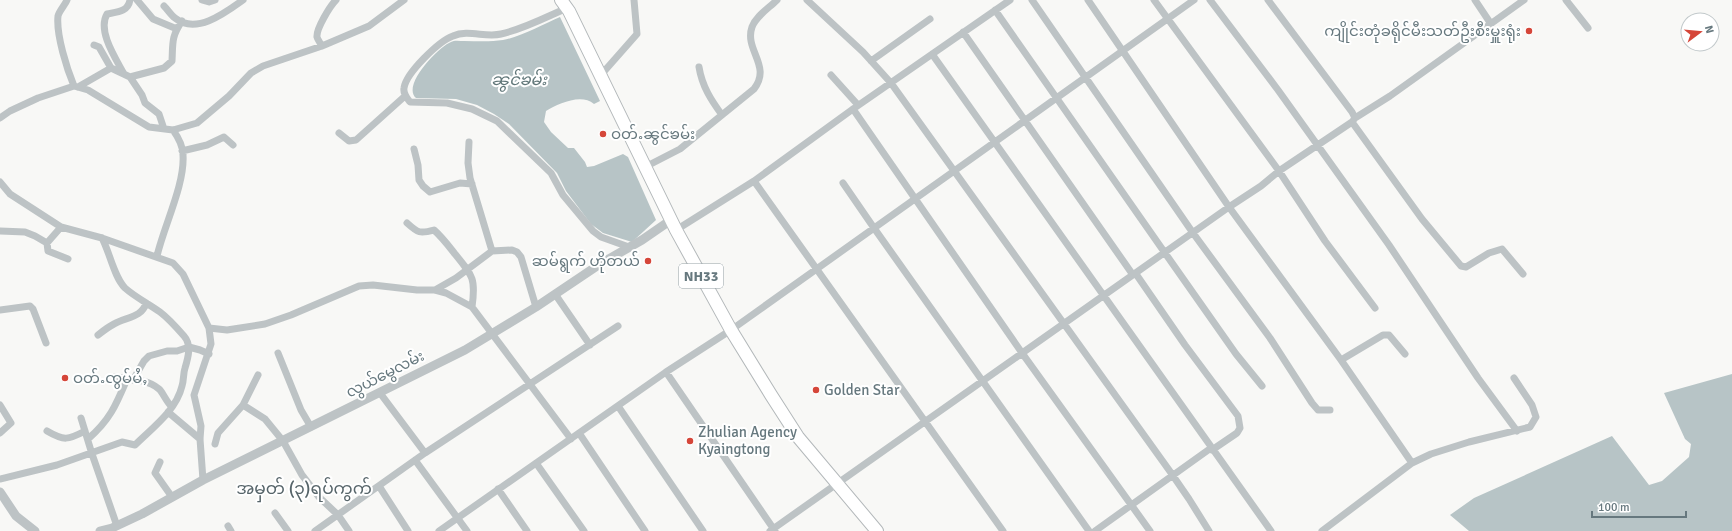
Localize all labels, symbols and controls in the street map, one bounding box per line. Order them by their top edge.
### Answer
north arrow [1680,12,1720,52]
place label: ကျိုင်းတုံခရိုင်မီးသတ်ဦးစီးမှူးရုံး [1324,21,1521,43]
text: N [1702,24,1716,35]
marker: ကျိုင်းတုံခရိုင်မီးသတ်ဦးစီးမှူးရုံး [1524,26,1534,36]
water label: ၼွင်ၶမ်း [491,68,548,92]
place label: ဝတ်ႉၼွင်ၶမ်း [611,124,695,145]
marker: ဝတ်ႉၼွင်ၶမ်း [598,129,608,139]
place label: ဆမ်ရွက် ဟိုတယ် [532,251,640,273]
marker: ဆမ်ရွက် ဟိုတယ် [643,256,653,266]
road number: NH33 [679,264,723,288]
street label: လွယ်မွေလမ်း [342,346,428,403]
place label: ဝတ်ႉၸွမ်မႆႇ [73,368,148,389]
marker: ဝတ်ႉၸွမ်မႆႇ [60,373,70,383]
place label: Golden Star [824,381,900,399]
marker: Golden Star [811,385,821,395]
place label: Zhulian Agency Kyaingtong [698,423,797,458]
marker: Zhulian Agency Kyaingtong [685,436,695,446]
district label: အမှတ် (၃)ရပ်ကွက် [236,477,372,503]
scale bar [1592,493,1686,519]
text: 100 m [1598,500,1630,515]

